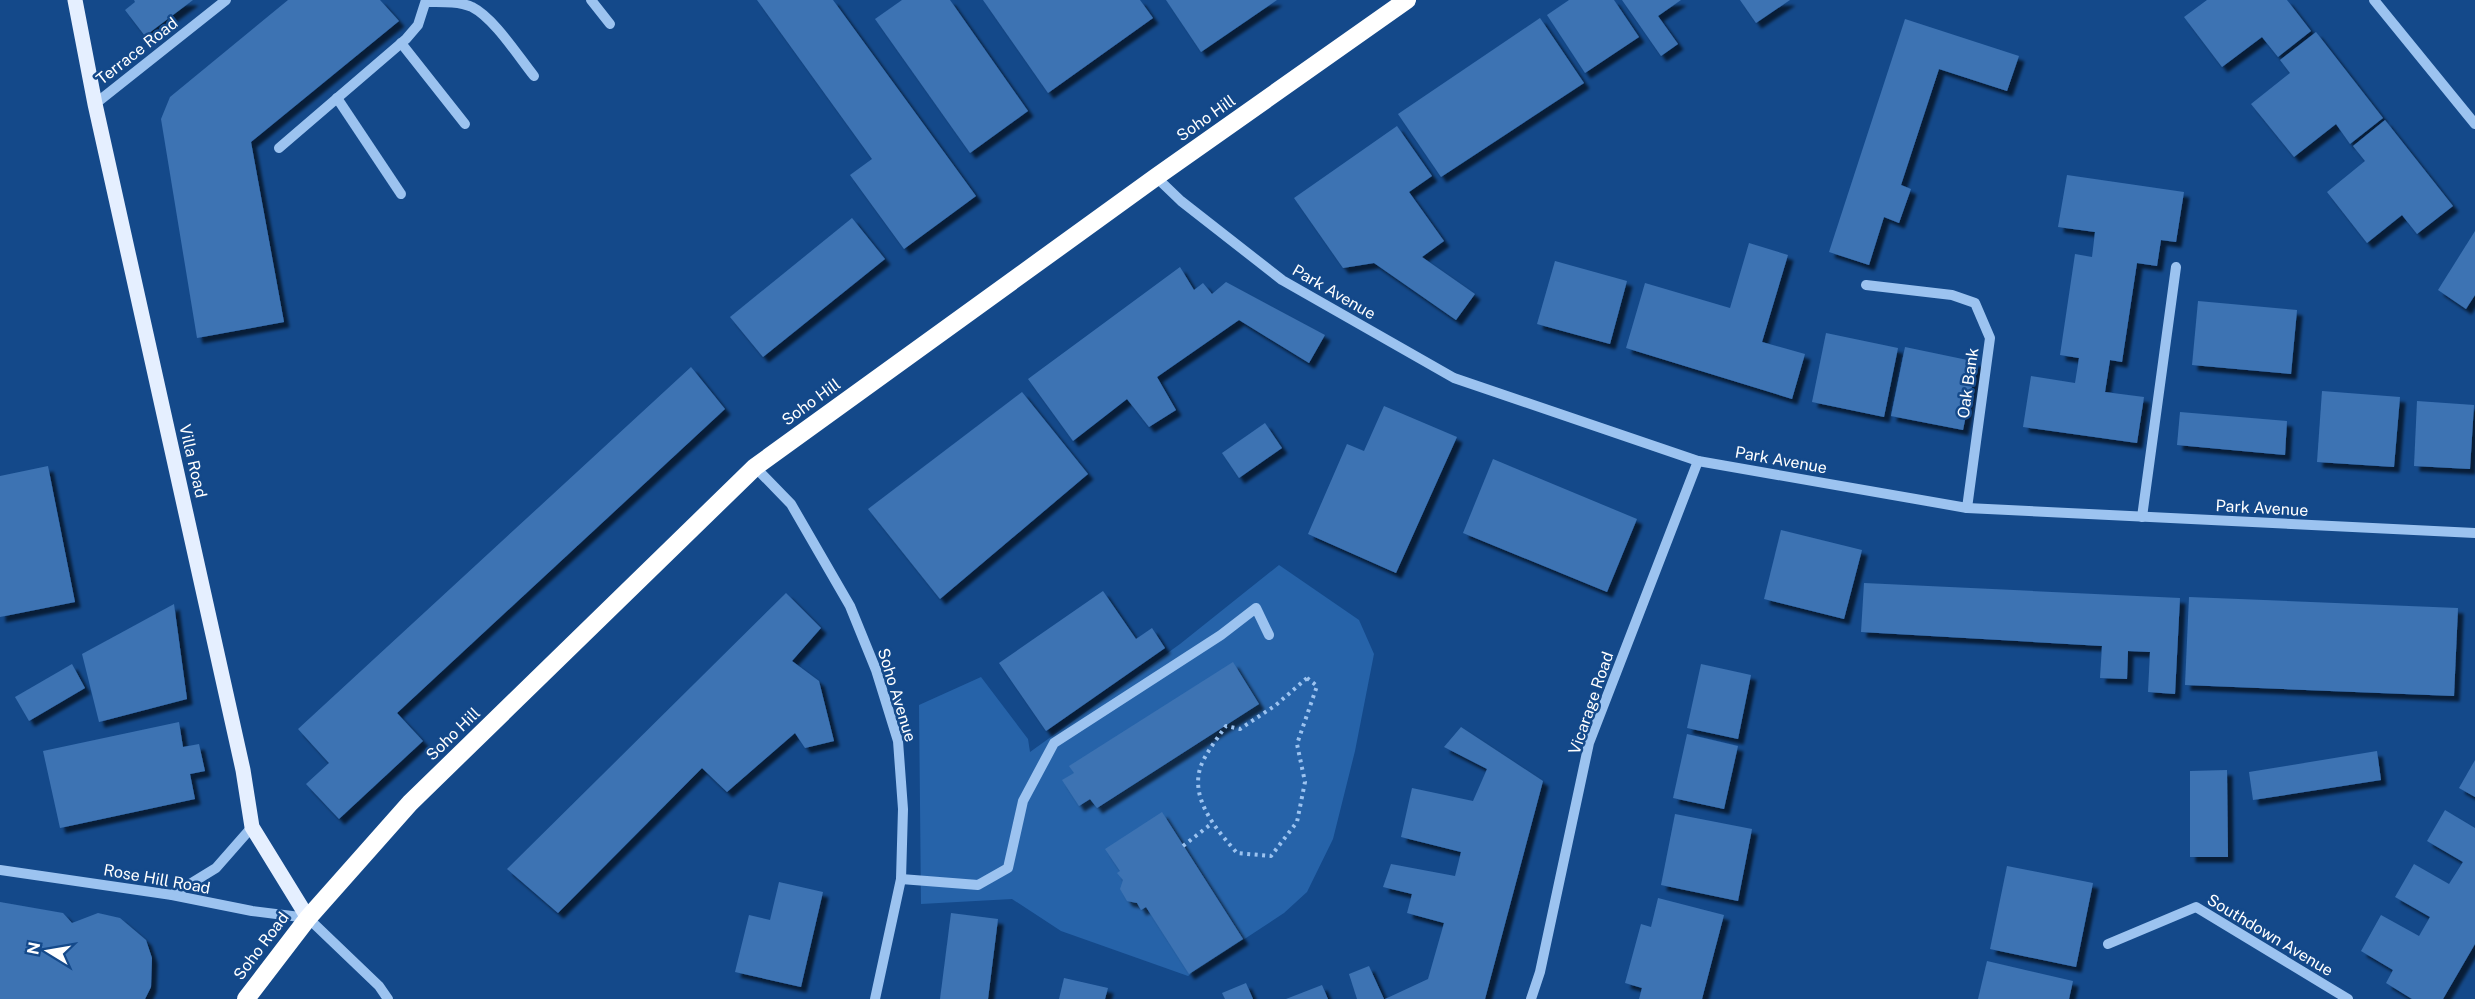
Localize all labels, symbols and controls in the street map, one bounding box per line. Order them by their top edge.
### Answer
street label: Terrace Road [93,13,181,89]
street label: Soho Hill [1173,91,1239,145]
street label: Park Avenue [1289,261,1379,323]
street label: Oak Bank [1954,346,1982,420]
street label: Soho Hill [778,374,844,430]
street label: Villa Road [175,422,211,500]
street label: Park Avenue [1734,443,1828,477]
street label: Park Avenue [2215,496,2309,520]
street label: Soho Avenue [874,646,920,744]
street label: Vicarage Road [1565,649,1617,757]
street label: Soho Hill [422,704,484,764]
street label: Rose Hill Road [102,860,212,898]
street label: Southdown Avenue [2204,890,2336,980]
street label: Soho Road [229,908,293,984]
north arrow [18,921,78,981]
text: N [23,940,44,956]

